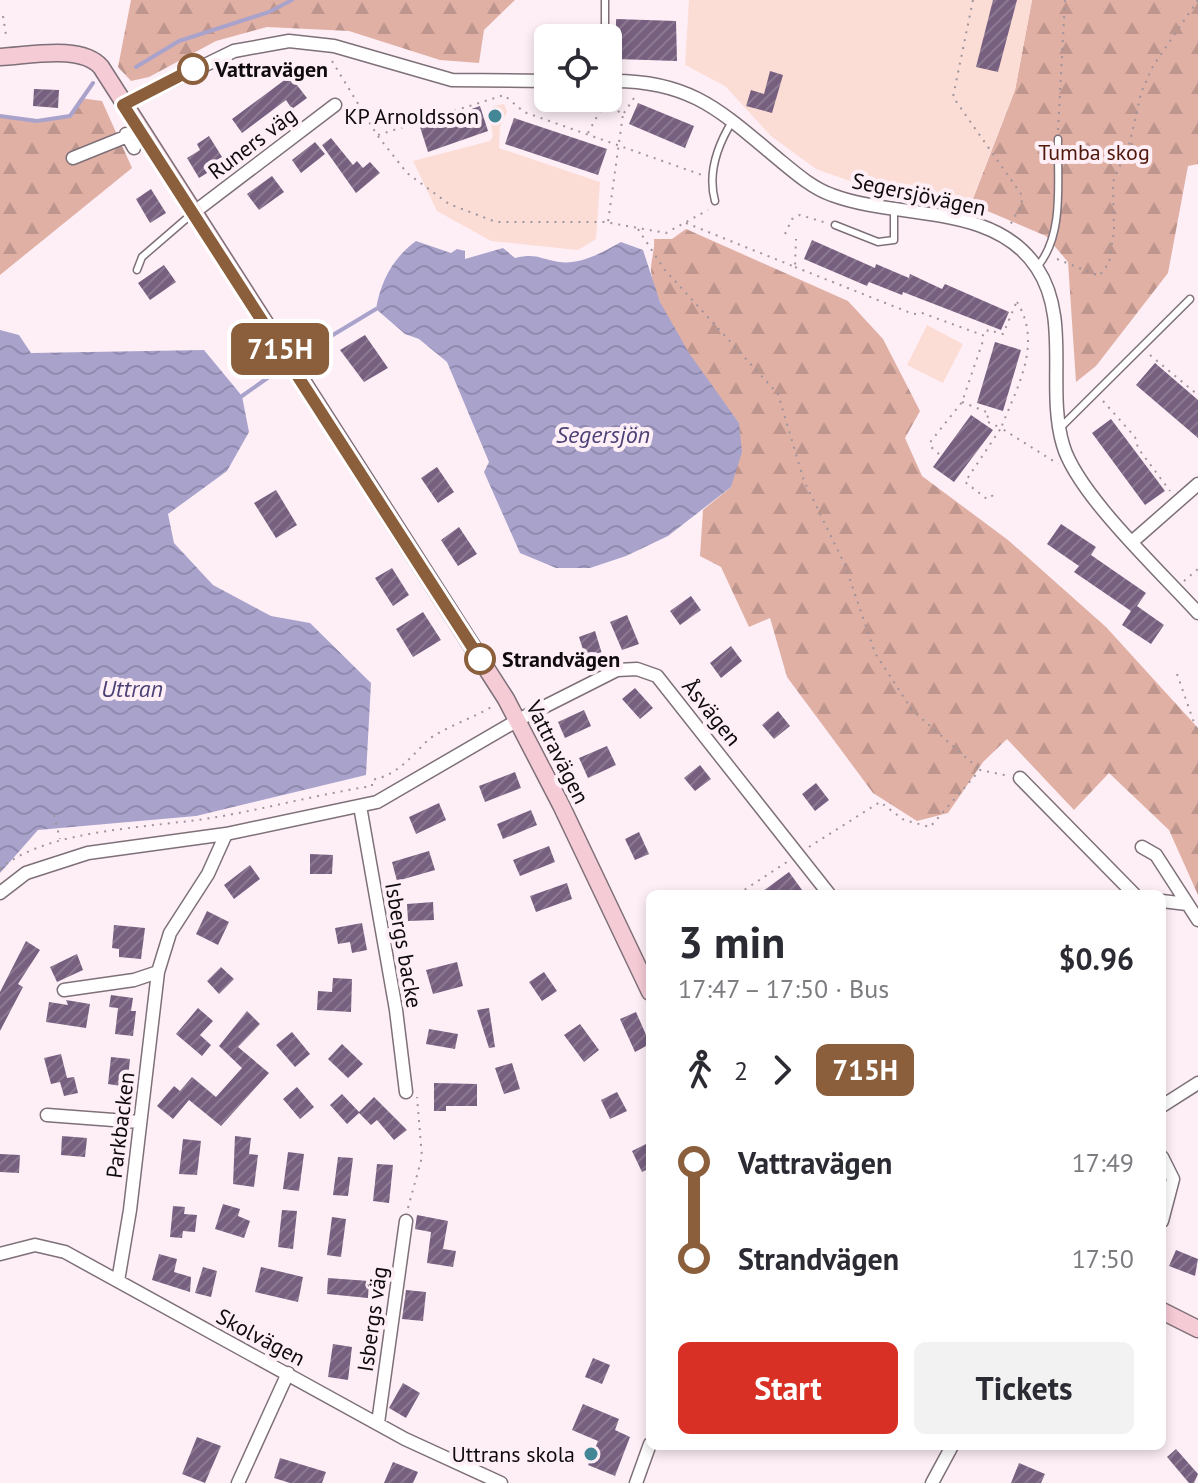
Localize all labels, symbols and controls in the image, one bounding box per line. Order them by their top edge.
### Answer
map controls [534,24,622,112]
button: locate [534,24,622,112]
marker: Vattravägen [178,54,208,84]
place label: Vattravägen [214,55,328,83]
street label: Runers väg [202,101,302,185]
place label: KP Arnoldsson [344,102,479,130]
marker: KP Arnoldsson [486,107,504,125]
park label: Tumba skog [1038,138,1150,166]
street label: Segersjövägen [849,166,989,222]
line badge: 715H [224,323,336,375]
text: 715H [247,330,313,367]
water label: Segersjön [556,419,650,450]
marker: Strandvägen [465,644,495,674]
place label: Strandvägen [502,645,620,673]
water label: Uttran [101,673,163,704]
street label: Åsvägen [676,673,748,751]
street label: Vattravägen [520,695,596,808]
street label: Isbergs backe [379,880,429,1010]
text: 3 min [678,913,785,970]
text: $0.96 [1059,939,1134,978]
text: 17:47 – 17:50 · Bus [678,972,889,1005]
icon: walk [678,1048,722,1092]
icon: forward [760,1048,804,1092]
text: 715H [832,1051,898,1088]
text: 2 [734,1054,748,1087]
street label: Parkbacken [100,1070,140,1180]
text: Vattravägen [738,1143,892,1182]
text: 17:49 [1072,1146,1134,1179]
text: Strandvägen [738,1239,899,1278]
text: 17:50 [1072,1242,1134,1275]
street label: Isbergs väg [351,1264,393,1374]
street label: Skolvägen [212,1302,310,1372]
button: Start [678,1342,898,1434]
button: Tickets [914,1342,1134,1434]
place label: Uttrans skola [452,1440,575,1468]
marker: Uttrans skola [582,1445,600,1463]

